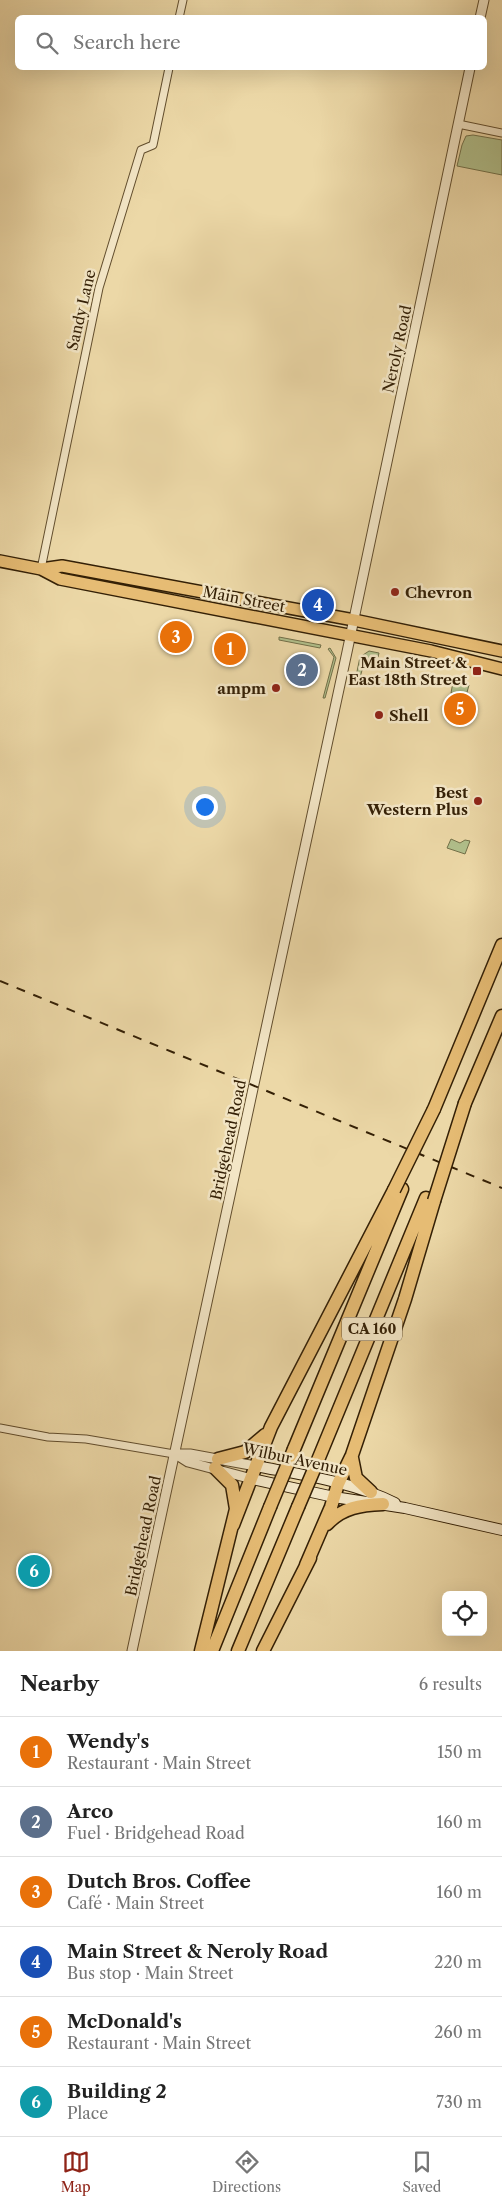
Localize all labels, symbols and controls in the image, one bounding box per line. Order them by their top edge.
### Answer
search box [15,15,487,70]
icon: search [33,29,61,57]
text: Search here [73,31,181,54]
street label: Sandy Lane [62,268,100,352]
street label: Neroly Road [378,303,416,395]
street label: Main Street [201,582,287,616]
place label: Chevron [405,583,473,602]
pin: 4 [302,586,334,624]
marker: Chevron [389,586,401,598]
pin: 3 [160,618,192,656]
pin: 1 [214,630,246,668]
pin: 2 [286,651,318,689]
place label: Main Street & East 18th Street [348,653,468,689]
marker: Main Street & East 18th Street [471,665,483,677]
place label: ampm [217,679,266,698]
marker: ampm [270,682,282,694]
pin: 5 [444,690,476,728]
place label: Shell [389,706,428,725]
marker: Shell [373,709,385,721]
place label: Best Western Plus [366,783,468,819]
your location [192,794,218,820]
marker: Best Western Plus [472,795,484,807]
street label: Bridgehead Road [206,1078,250,1202]
road number: CA 160 [342,1318,402,1340]
street label: Wilbur Avenue [240,1438,349,1479]
street label: Bridgehead Road [121,1474,165,1598]
pin: 6 [18,1552,50,1590]
map controls [442,1591,487,1636]
button: locate [442,1591,487,1636]
text: Nearby [20,1671,99,1696]
text: 6 results [419,1674,482,1694]
text: Wendy's [67,1730,149,1753]
text: 1 [32,1742,40,1762]
text: 150 m [437,1742,482,1762]
text: Restaurant · Main Street [67,1753,251,1773]
text: Arco [67,1800,113,1823]
text: 2 [31,1812,41,1832]
text: 160 m [437,1812,482,1832]
text: Fuel · Bridgehead Road [67,1823,245,1843]
text: Dutch Bros. Coffee [67,1870,251,1893]
text: 3 [31,1882,41,1902]
text: 160 m [437,1882,482,1902]
text: Café · Main Street [67,1893,204,1913]
text: Main Street & Neroly Road [67,1940,328,1963]
text: 4 [31,1952,41,1972]
text: 220 m [434,1952,482,1972]
text: Bus stop · Main Street [67,1963,233,1983]
text: McDonald's [67,2010,182,2033]
text: 5 [32,2022,40,2042]
text: 260 m [434,2022,482,2042]
text: Restaurant · Main Street [67,2033,251,2053]
text: Building 2 [67,2080,167,2103]
text: 6 [31,2092,41,2112]
text: 730 m [436,2092,482,2112]
text: Place [67,2103,108,2123]
tab: Map [61,2148,91,2196]
tab: Directions [212,2148,281,2196]
tab: Saved [402,2148,441,2196]

